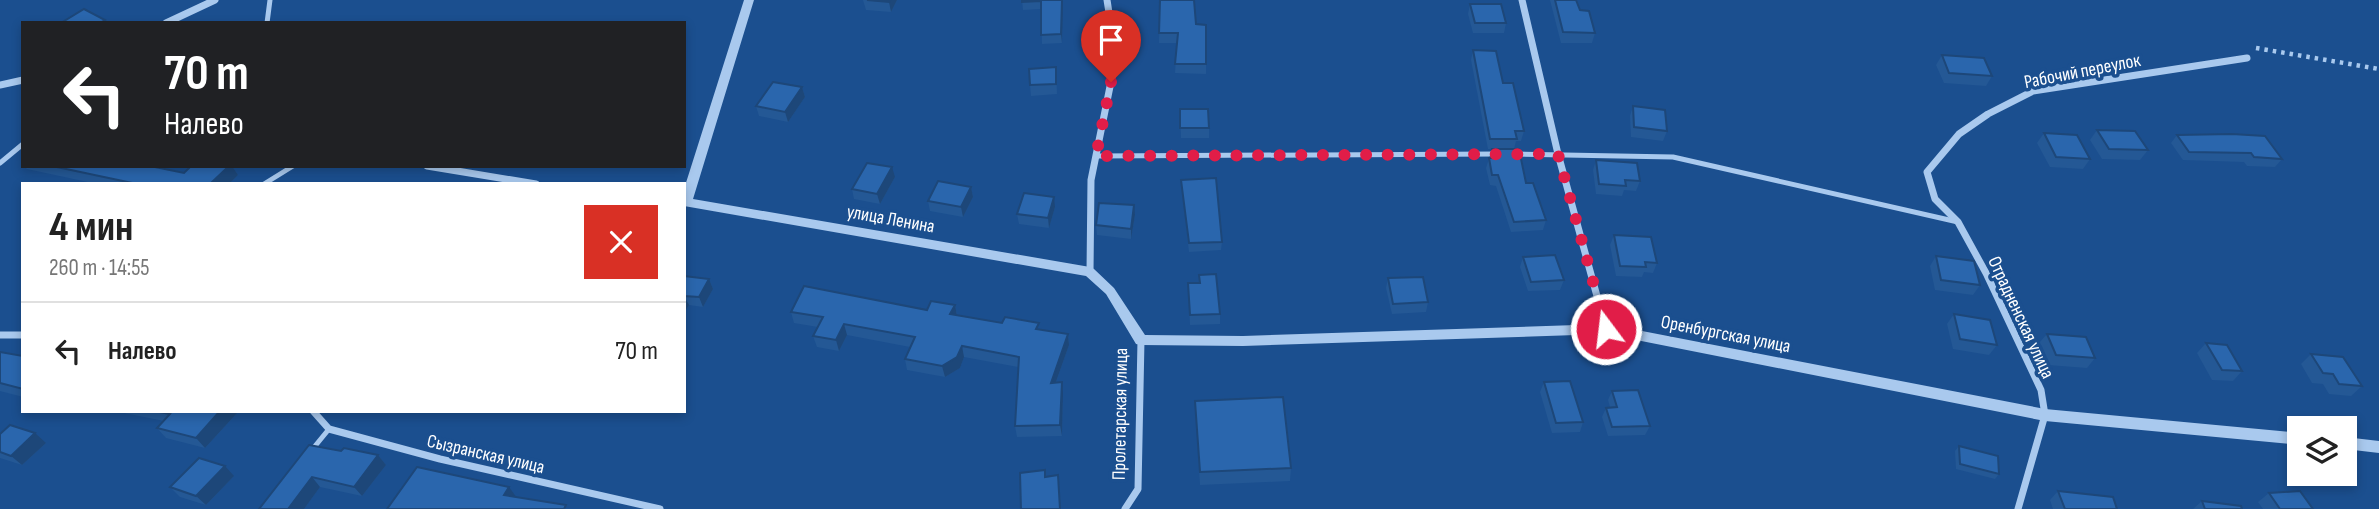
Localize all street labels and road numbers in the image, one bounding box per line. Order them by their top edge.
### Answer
street label: Рабочий переулок [2022,49,2143,94]
street label: улица Ленина [845,200,936,239]
street label: Отрадненская улица [1982,253,2059,383]
street label: Оренбургская улица [1659,311,1792,358]
street label: Пролетарская улица [1108,348,1133,480]
street label: Сызранская улица [425,430,547,479]

